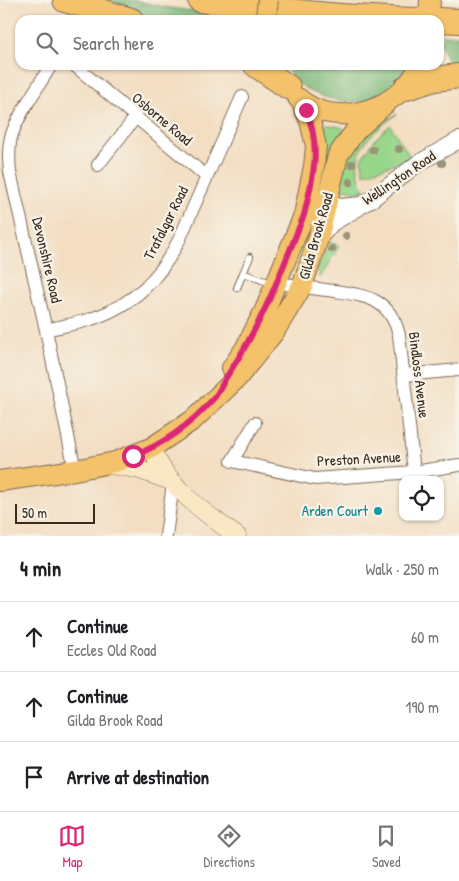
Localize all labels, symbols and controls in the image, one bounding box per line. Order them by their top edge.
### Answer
search box [15,15,444,70]
icon: search [33,29,61,57]
text: Search here [73,30,154,56]
street label: Osborne Road [128,87,197,150]
route end [295,99,318,122]
street label: Wellington Road [358,145,440,210]
street label: Trafalgar Road [138,182,193,263]
street label: Gilda Brook Road [293,190,338,282]
street label: Devonshire Road [27,215,68,305]
street label: Bindloss Avenue [404,331,435,419]
route start [122,445,145,468]
street label: Preston Avenue [316,446,402,471]
map controls [399,476,444,521]
button: locate [399,476,444,521]
place label: Arden Court [302,500,369,521]
scale bar [15,501,95,524]
text: 50 m [22,503,47,522]
marker: Arden Court [372,505,384,517]
text: 4 min [20,554,61,583]
text: Walk · 250 m [365,558,439,580]
text: Continue [67,613,128,639]
icon: ahead [20,623,48,651]
text: 60 m [411,626,439,648]
text: Eccles Old Road [67,639,156,661]
text: Continue [67,683,128,709]
icon: ahead [20,693,48,721]
text: 190 m [406,696,439,718]
text: Gilda Brook Road [67,709,162,731]
icon: arrive [20,763,48,791]
text: Arrive at destination [67,764,209,790]
tab: Map [58,822,86,871]
tab: Directions [203,822,255,871]
tab: Saved [372,822,401,871]

